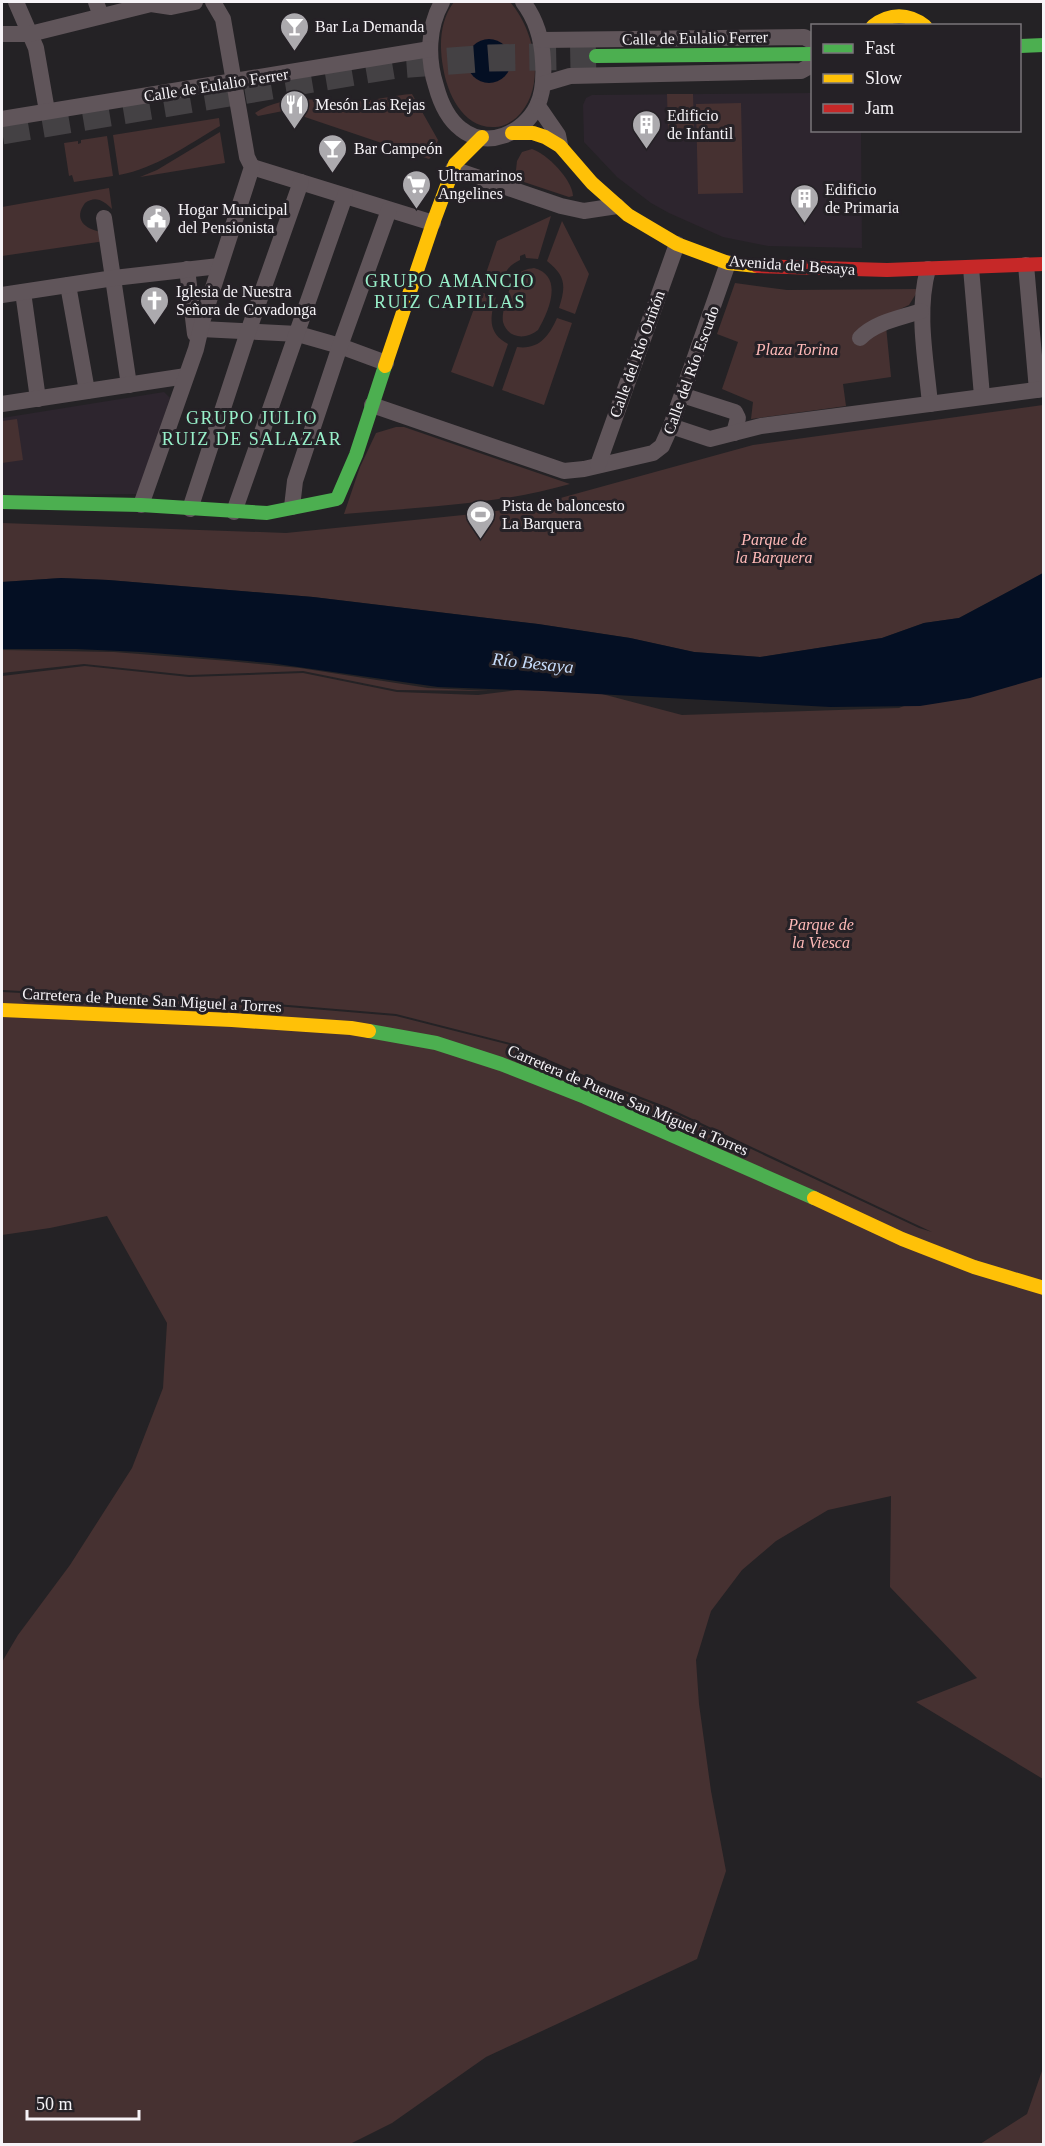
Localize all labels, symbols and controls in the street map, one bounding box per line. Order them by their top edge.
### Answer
bar icon: Bar La Demanda [278,10,310,52]
place label: Bar La Demanda [315,18,424,35]
legend [811,24,1021,132]
street label: Calle de Eulalio Ferrer [622,28,769,48]
text: Fast [865,38,895,58]
street label: Calle de Eulalio Ferrer [142,65,290,105]
text: Slow [865,68,902,88]
restaurant icon: Mesón Las Rejas [278,88,310,130]
place label: Mesón Las Rejas [315,96,425,114]
text: Jam [865,98,894,118]
place label: Edificio de Infantil [667,107,734,142]
building icon: Edificio de Infantil [630,108,662,150]
bar icon: Bar Campeón [317,132,349,174]
place label: Bar Campeón [354,140,442,158]
place label: Ultramarinos Angelines [438,167,522,203]
supermarket icon: Ultramarinos Angelines [401,168,433,210]
place label: Edificio de Primaria [825,181,899,216]
building icon: Edificio de Primaria [788,182,820,224]
place label: Hogar Municipal del Pensionista [178,201,288,236]
public building icon: Hogar Municipal del Pensionista [141,202,173,244]
street label: Avenida del Besaya [728,252,856,279]
district label: GRUPO AMANCIO RUIZ CAPILLAS [365,271,535,312]
place label: Iglesia de Nuestra Señora de Covadonga [176,283,316,319]
church icon: Iglesia de Nuestra Señora de Covadonga [139,284,171,326]
street label: Calle del Río Oriñón [606,288,668,420]
street label: Calle del Río Escudo [660,303,722,437]
park label: Plaza Torina [755,341,838,358]
district label: GRUPO JULIO RUIZ DE SALAZAR [162,408,342,449]
place label: Pista de baloncesto La Barquera [502,497,625,533]
sports icon: Pista de baloncesto La Barquera [465,498,497,540]
park label: Parque de la Barquera [735,531,813,567]
water label: Río Besaya [490,649,575,677]
park label: Parque de la Viesca [787,916,854,951]
street label: Carretera de Puente San Miguel a Torres [22,985,282,1016]
street label: Carretera de Puente San Miguel a Torres [505,1041,751,1160]
scale bar [27,2083,140,2121]
text: 50 m [36,2094,73,2114]

